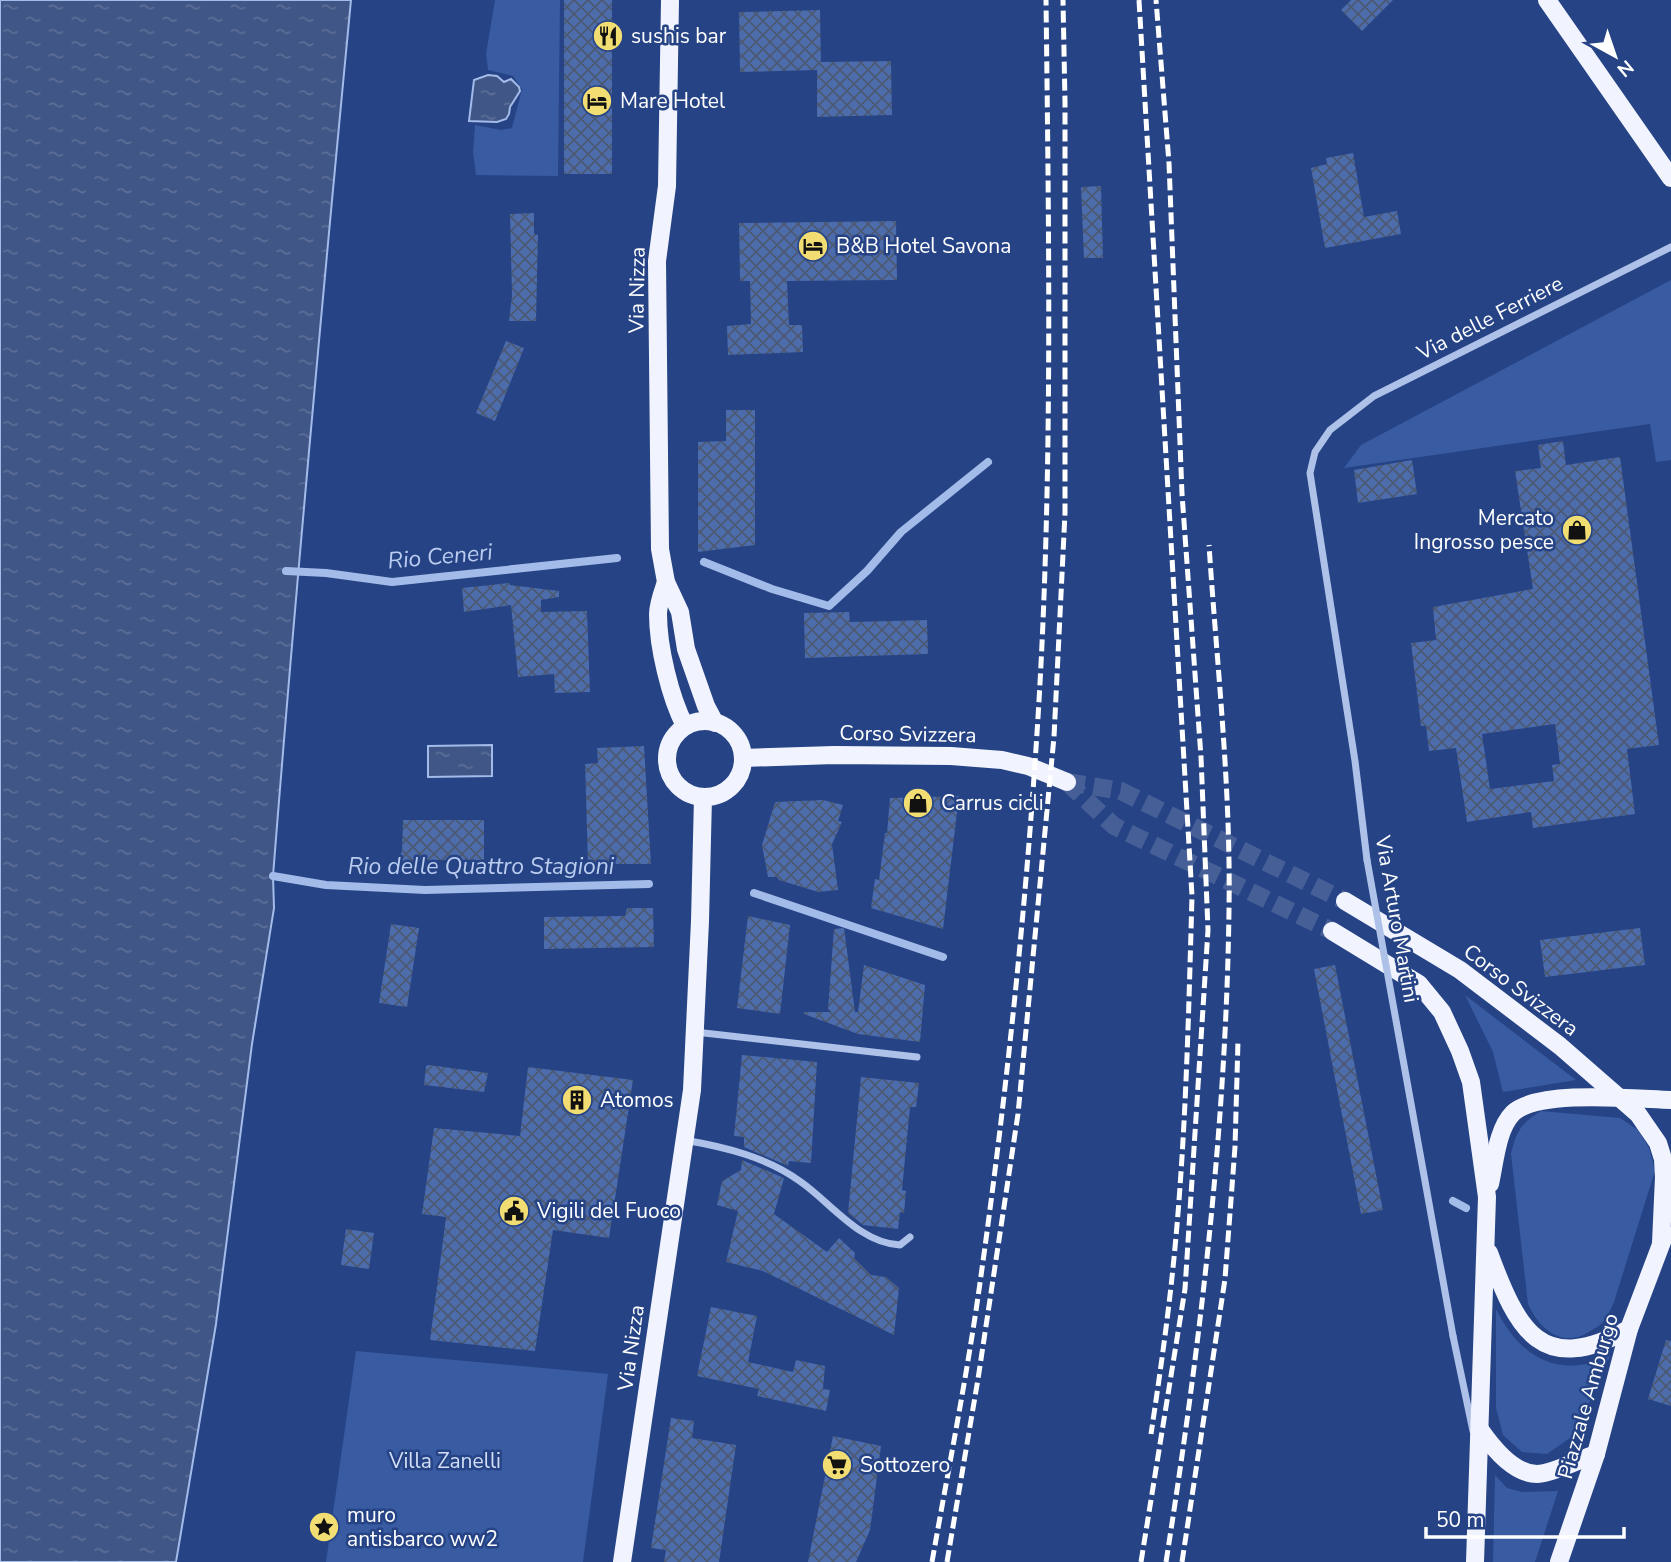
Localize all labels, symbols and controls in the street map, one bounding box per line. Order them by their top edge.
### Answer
restaurant icon: sushis bar [591,19,625,53]
north arrow [1580,21,1650,91]
place label: sushis bar [631,22,727,50]
text: N [1611,54,1639,83]
hotel icon: Mare Hotel [580,84,614,118]
place label: Mare Hotel [620,87,726,115]
hotel icon: B&B Hotel Savona [796,229,830,263]
place label: B&B Hotel Savona [836,232,1011,260]
street label: Via Nizza [622,246,652,335]
street label: Via delle Ferriere [1411,269,1568,367]
place label: Mercato Ingrosso pesce [1414,504,1554,556]
shop icon: Mercato Ingrosso pesce [1560,513,1594,547]
water label: Rio Ceneri [386,536,494,577]
street label: Corso Svizzera [839,719,977,749]
shop icon: Carrus cicli [901,786,935,820]
place label: Carrus cicli [941,789,1044,817]
street label: Via Arturo Martini [1368,832,1425,1005]
water label: Rio delle Quattro Stagioni [348,851,615,882]
street label: Corso Svizzera [1458,938,1584,1042]
building icon: Atomos [560,1083,594,1117]
place label: Atomos [600,1086,674,1114]
public building icon: Vigili del Fuoco [497,1194,531,1228]
place label: Vigili del Fuoco [536,1197,681,1225]
street label: Via Nizza [611,1303,651,1394]
street label: Piazzale Amburgo [1551,1310,1625,1482]
park label: Villa Zanelli [388,1447,501,1475]
supermarket icon: Sottozero [820,1448,854,1482]
place label: Sottozero [860,1451,950,1479]
scale bar [1426,1496,1624,1540]
place label: muro antisbarco ww2 [347,1501,498,1553]
text: 50 m [1436,1506,1485,1534]
place icon: muro antisbarco ww2 [307,1510,341,1544]

